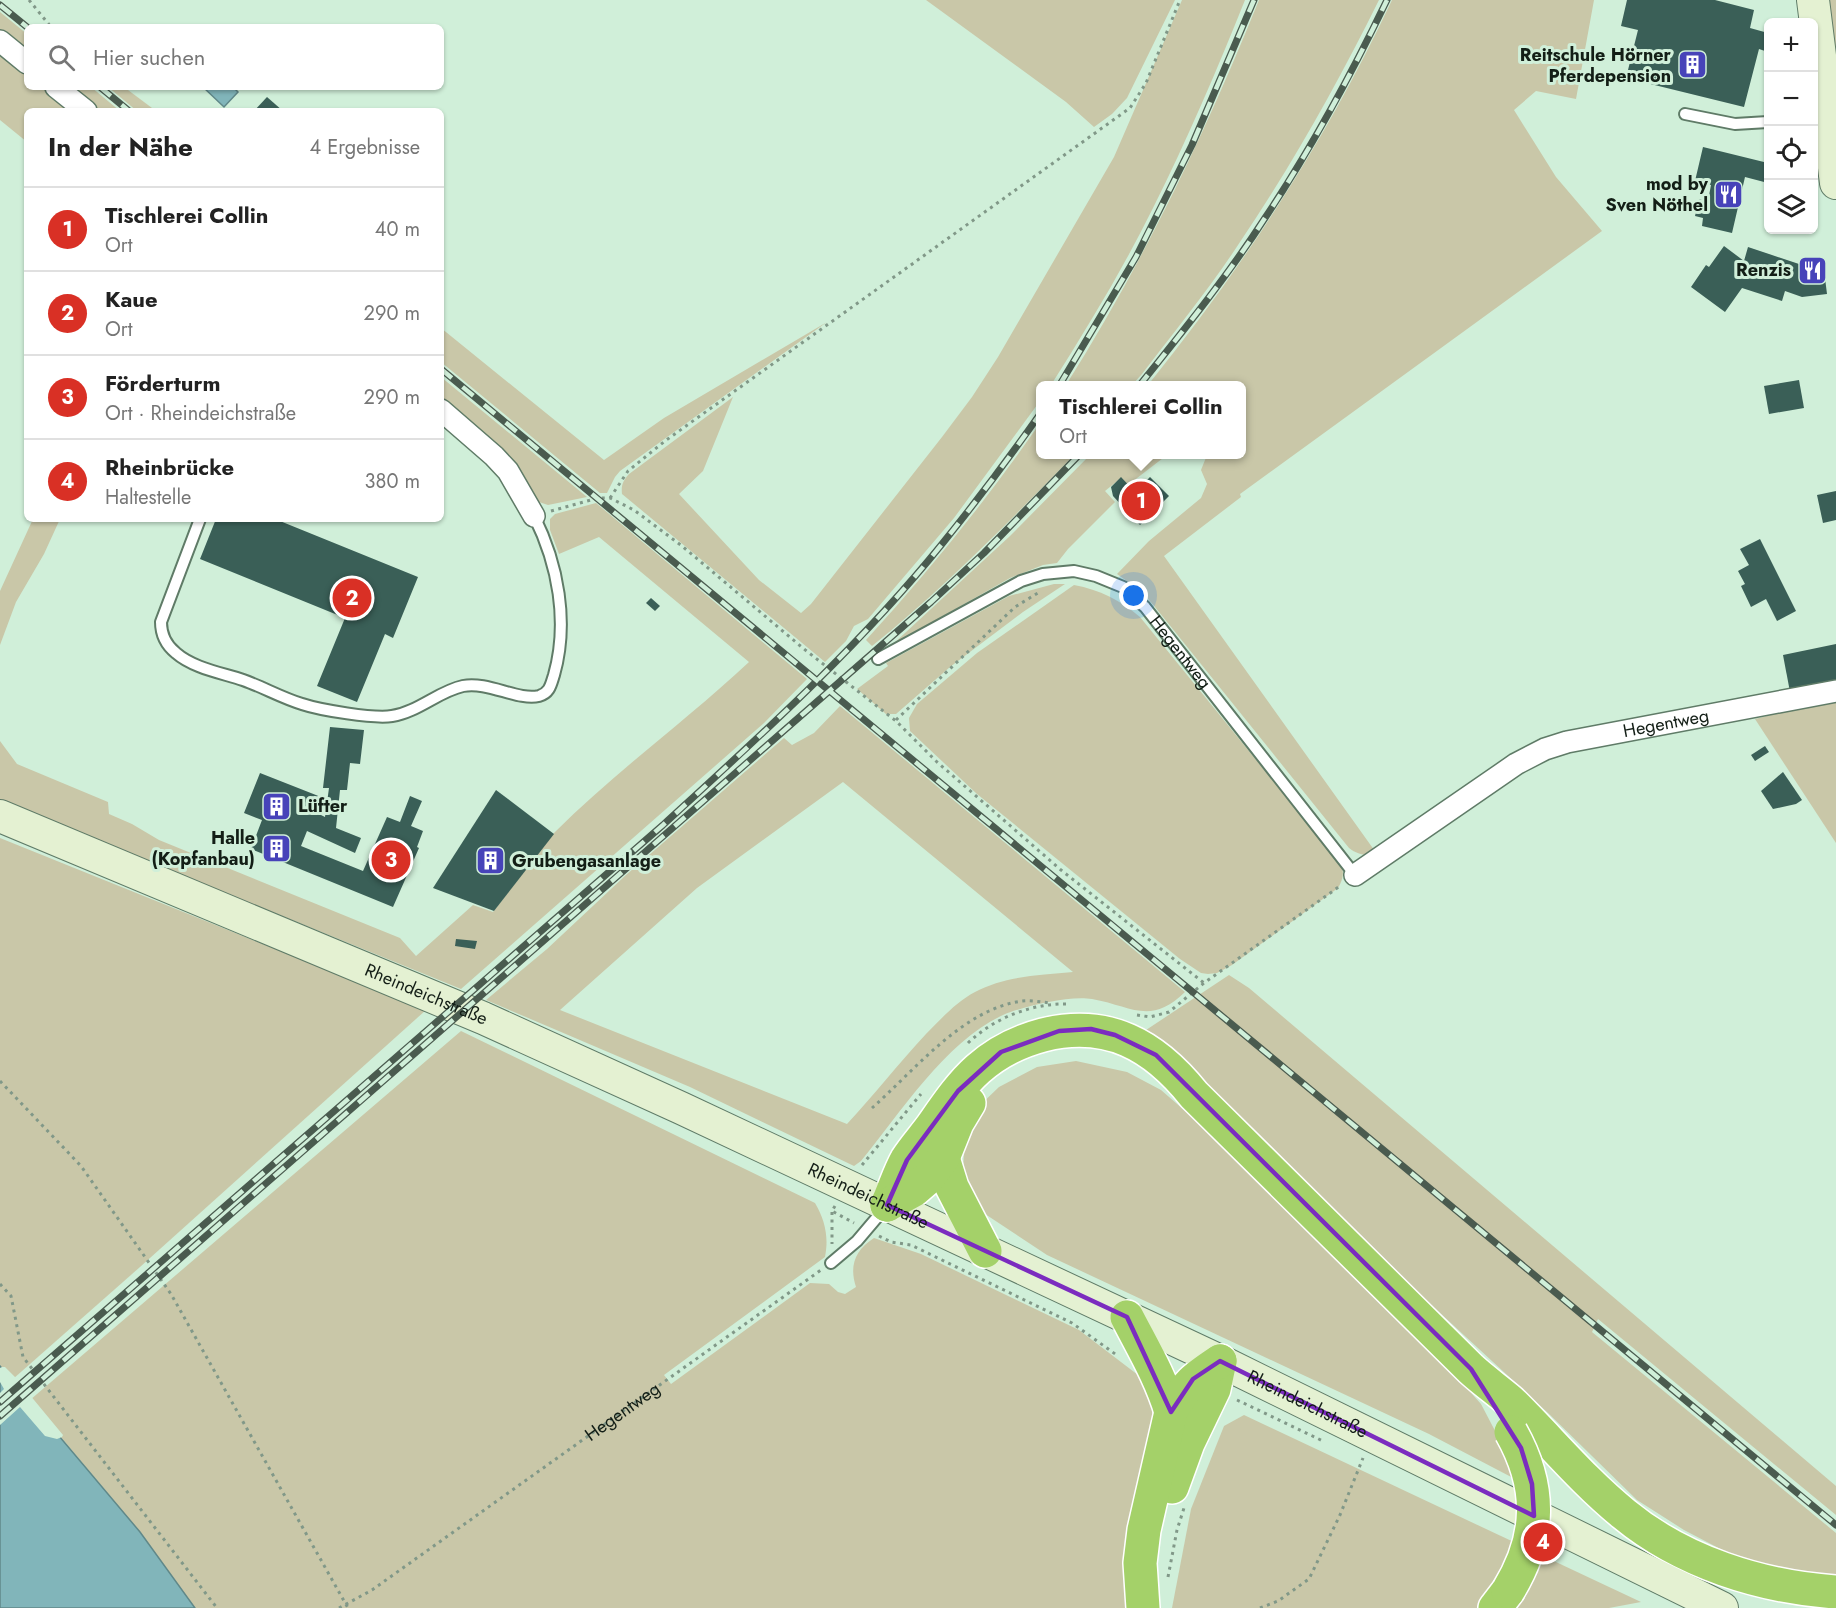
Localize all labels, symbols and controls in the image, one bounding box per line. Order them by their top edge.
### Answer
map controls [1764,18,1818,234]
button: + [1764,18,1818,72]
search box [24,24,444,90]
icon: search [45,41,78,74]
text: Hier suchen [93,41,205,73]
place label: Reitschule Hörner Pferdepension [1520,42,1672,89]
building icon: Reitschule Hörner Pferdepension [1676,49,1708,81]
button: − [1764,72,1818,126]
button: locate [1764,126,1818,180]
text: In der Nähe [48,128,193,166]
text: 4 Ergebnisse [310,133,420,162]
place label: mod by Sven Nöthel [1605,171,1709,218]
restaurant icon: mod by Sven Nöthel [1713,178,1745,210]
button: layers [1764,180,1818,234]
text: Tischlerei Collin [105,199,268,231]
text: 1 [62,215,73,244]
text: 40 m [375,215,420,244]
text: Ort [105,231,132,260]
restaurant icon: Renzis [1796,254,1828,286]
place label: Renzis [1736,257,1791,283]
text: Kaue [105,283,158,315]
text: 2 [61,299,74,328]
text: 290 m [364,299,420,328]
text: Ort [105,315,132,344]
text: Förderturm [105,367,220,399]
popup [1036,381,1246,459]
text: 3 [61,383,74,412]
text: 290 m [364,383,420,412]
text: Tischlerei Collin [1059,390,1223,422]
text: Ort · Rheindeichstraße [105,399,296,428]
text: Ort [1059,422,1087,451]
text: Rheinbrücke [105,451,234,483]
text: 4 [61,467,74,496]
text: 380 m [365,467,420,496]
pin: 1 [1122,478,1160,524]
text: Haltestelle [105,483,191,512]
pin: 2 [332,576,372,620]
your location [1119,581,1148,610]
street label: Hegentweg [1143,610,1217,694]
street label: Hegentweg [1621,702,1711,744]
building icon: Lüfter [261,790,293,822]
place label: Lüfter [298,793,348,819]
place label: Halle (Kopfanbau) [152,825,255,872]
building icon: Halle (Kopfanbau) [260,832,292,864]
pin: 3 [372,838,410,882]
building icon: Grubengasanlage [475,845,507,877]
place label: Grubengasanlage [512,848,661,874]
street label: Rheindeichstraße [361,957,492,1032]
street label: Rheindeichstraße [803,1156,933,1236]
street label: Rheindeichstraße [1243,1363,1372,1445]
street label: Hegentweg [579,1376,665,1447]
pin: 4 [1524,1520,1562,1564]

